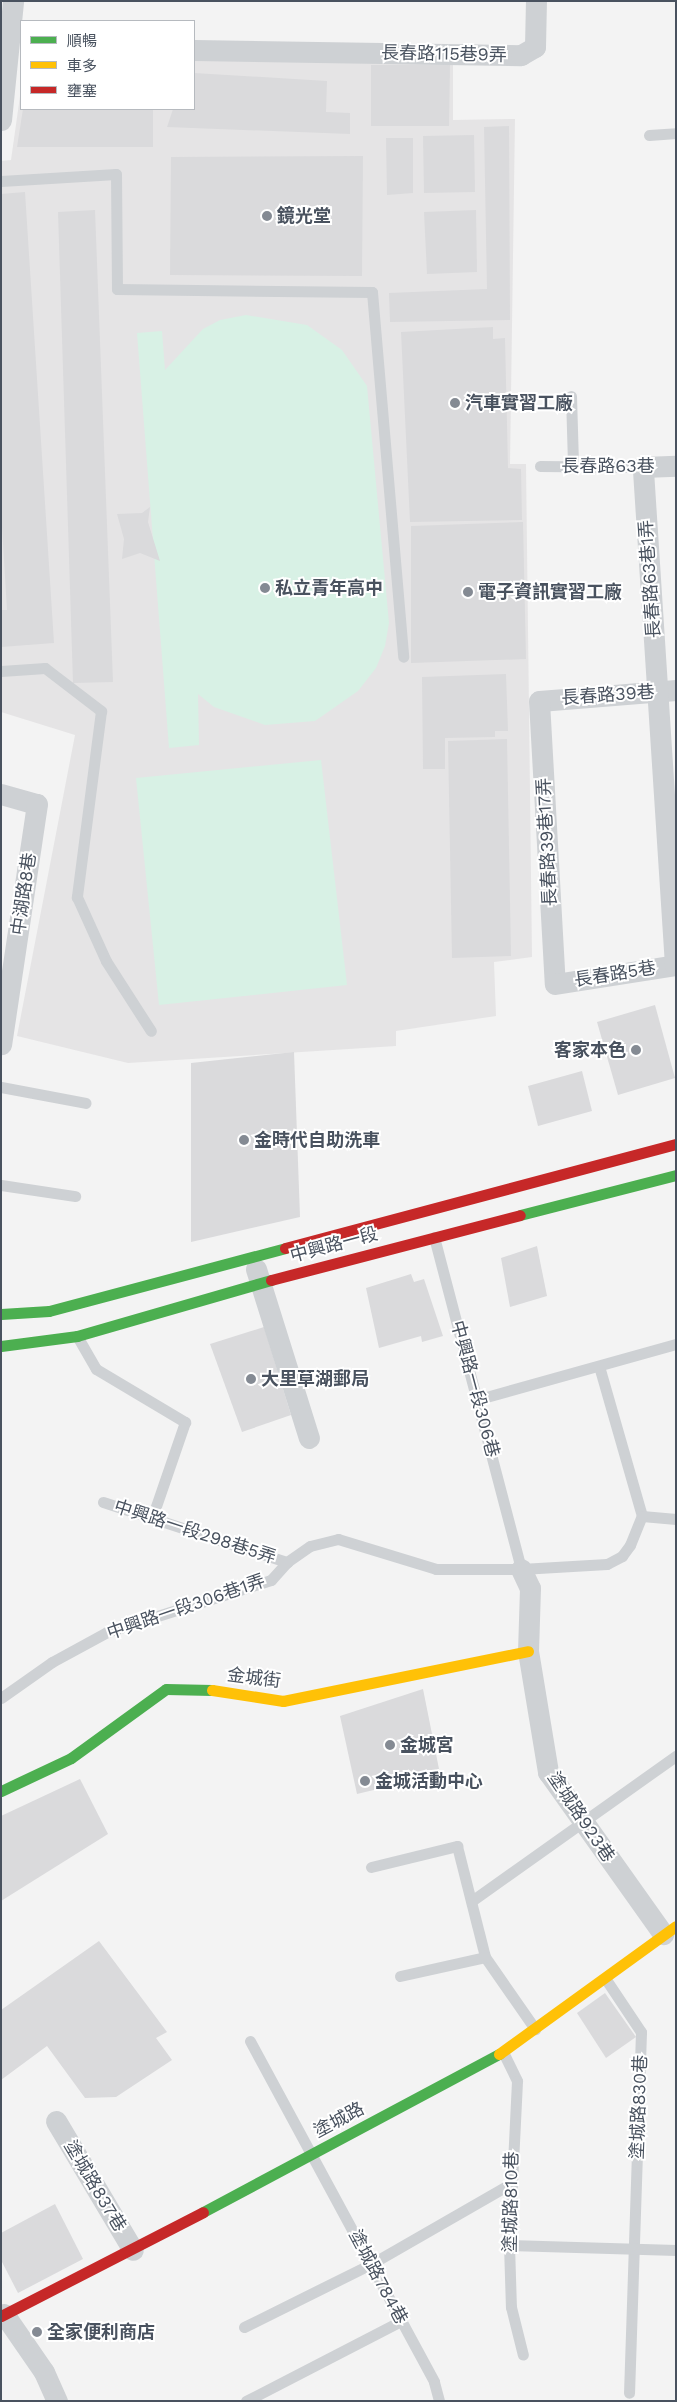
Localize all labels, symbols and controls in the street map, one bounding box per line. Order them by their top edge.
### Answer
legend [20,20,195,110]
text: 順暢 [67,32,97,50]
street label: 長春路115巷9弄 [381,42,507,66]
text: 車多 [67,57,97,75]
text: 壅塞 [67,82,97,100]
place label: 鏡光堂 [277,205,331,227]
marker: 鏡光堂 [261,210,273,222]
place label: 汽車實習工廠 [465,392,573,414]
marker: 汽車實習工廠 [449,397,461,409]
street label: 長春路63巷 [561,455,655,477]
street label: 長春路63巷1弄 [635,519,665,639]
place label: 私立青年高中 [275,577,383,599]
place label: 電子資訊實習工廠 [478,581,622,603]
marker: 私立青年高中 [259,582,271,594]
marker: 電子資訊實習工廠 [462,586,474,598]
street label: 長春路39巷 [561,681,655,709]
street label: 長春路39巷17弄 [533,777,561,907]
street label: 中湖路8巷 [8,851,40,937]
street label: 長春路5巷 [573,957,657,991]
place label: 客家本色 [554,1039,626,1061]
marker: 客家本色 [630,1044,642,1056]
place label: 金時代自助洗車 [254,1129,380,1151]
marker: 金時代自助洗車 [238,1134,250,1146]
street label: 中興路一段 [288,1223,380,1267]
street label: 中興路一段306巷 [446,1318,504,1460]
place label: 大里草湖郵局 [261,1368,369,1390]
marker: 大里草湖郵局 [245,1373,257,1385]
street label: 中興路一段298巷5弄 [111,1496,279,1568]
street label: 中興路一段306巷1弄 [104,1570,268,1644]
street label: 金城街 [226,1664,282,1692]
place label: 金城宮 [400,1734,454,1756]
marker: 金城宮 [384,1739,396,1751]
street label: 塗城路923巷 [543,1768,619,1866]
place label: 金城活動中心 [375,1770,483,1792]
marker: 金城活動中心 [359,1775,371,1787]
street label: 塗城路830巷 [626,2054,652,2160]
street label: 塗城路 [310,2098,368,2142]
street label: 塗城路837巷 [59,2136,131,2236]
street label: 塗城路810巷 [499,2151,523,2253]
street label: 塗城路784巷 [344,2226,412,2328]
place label: 全家便利商店 [47,2321,155,2343]
marker: 全家便利商店 [31,2326,43,2338]

